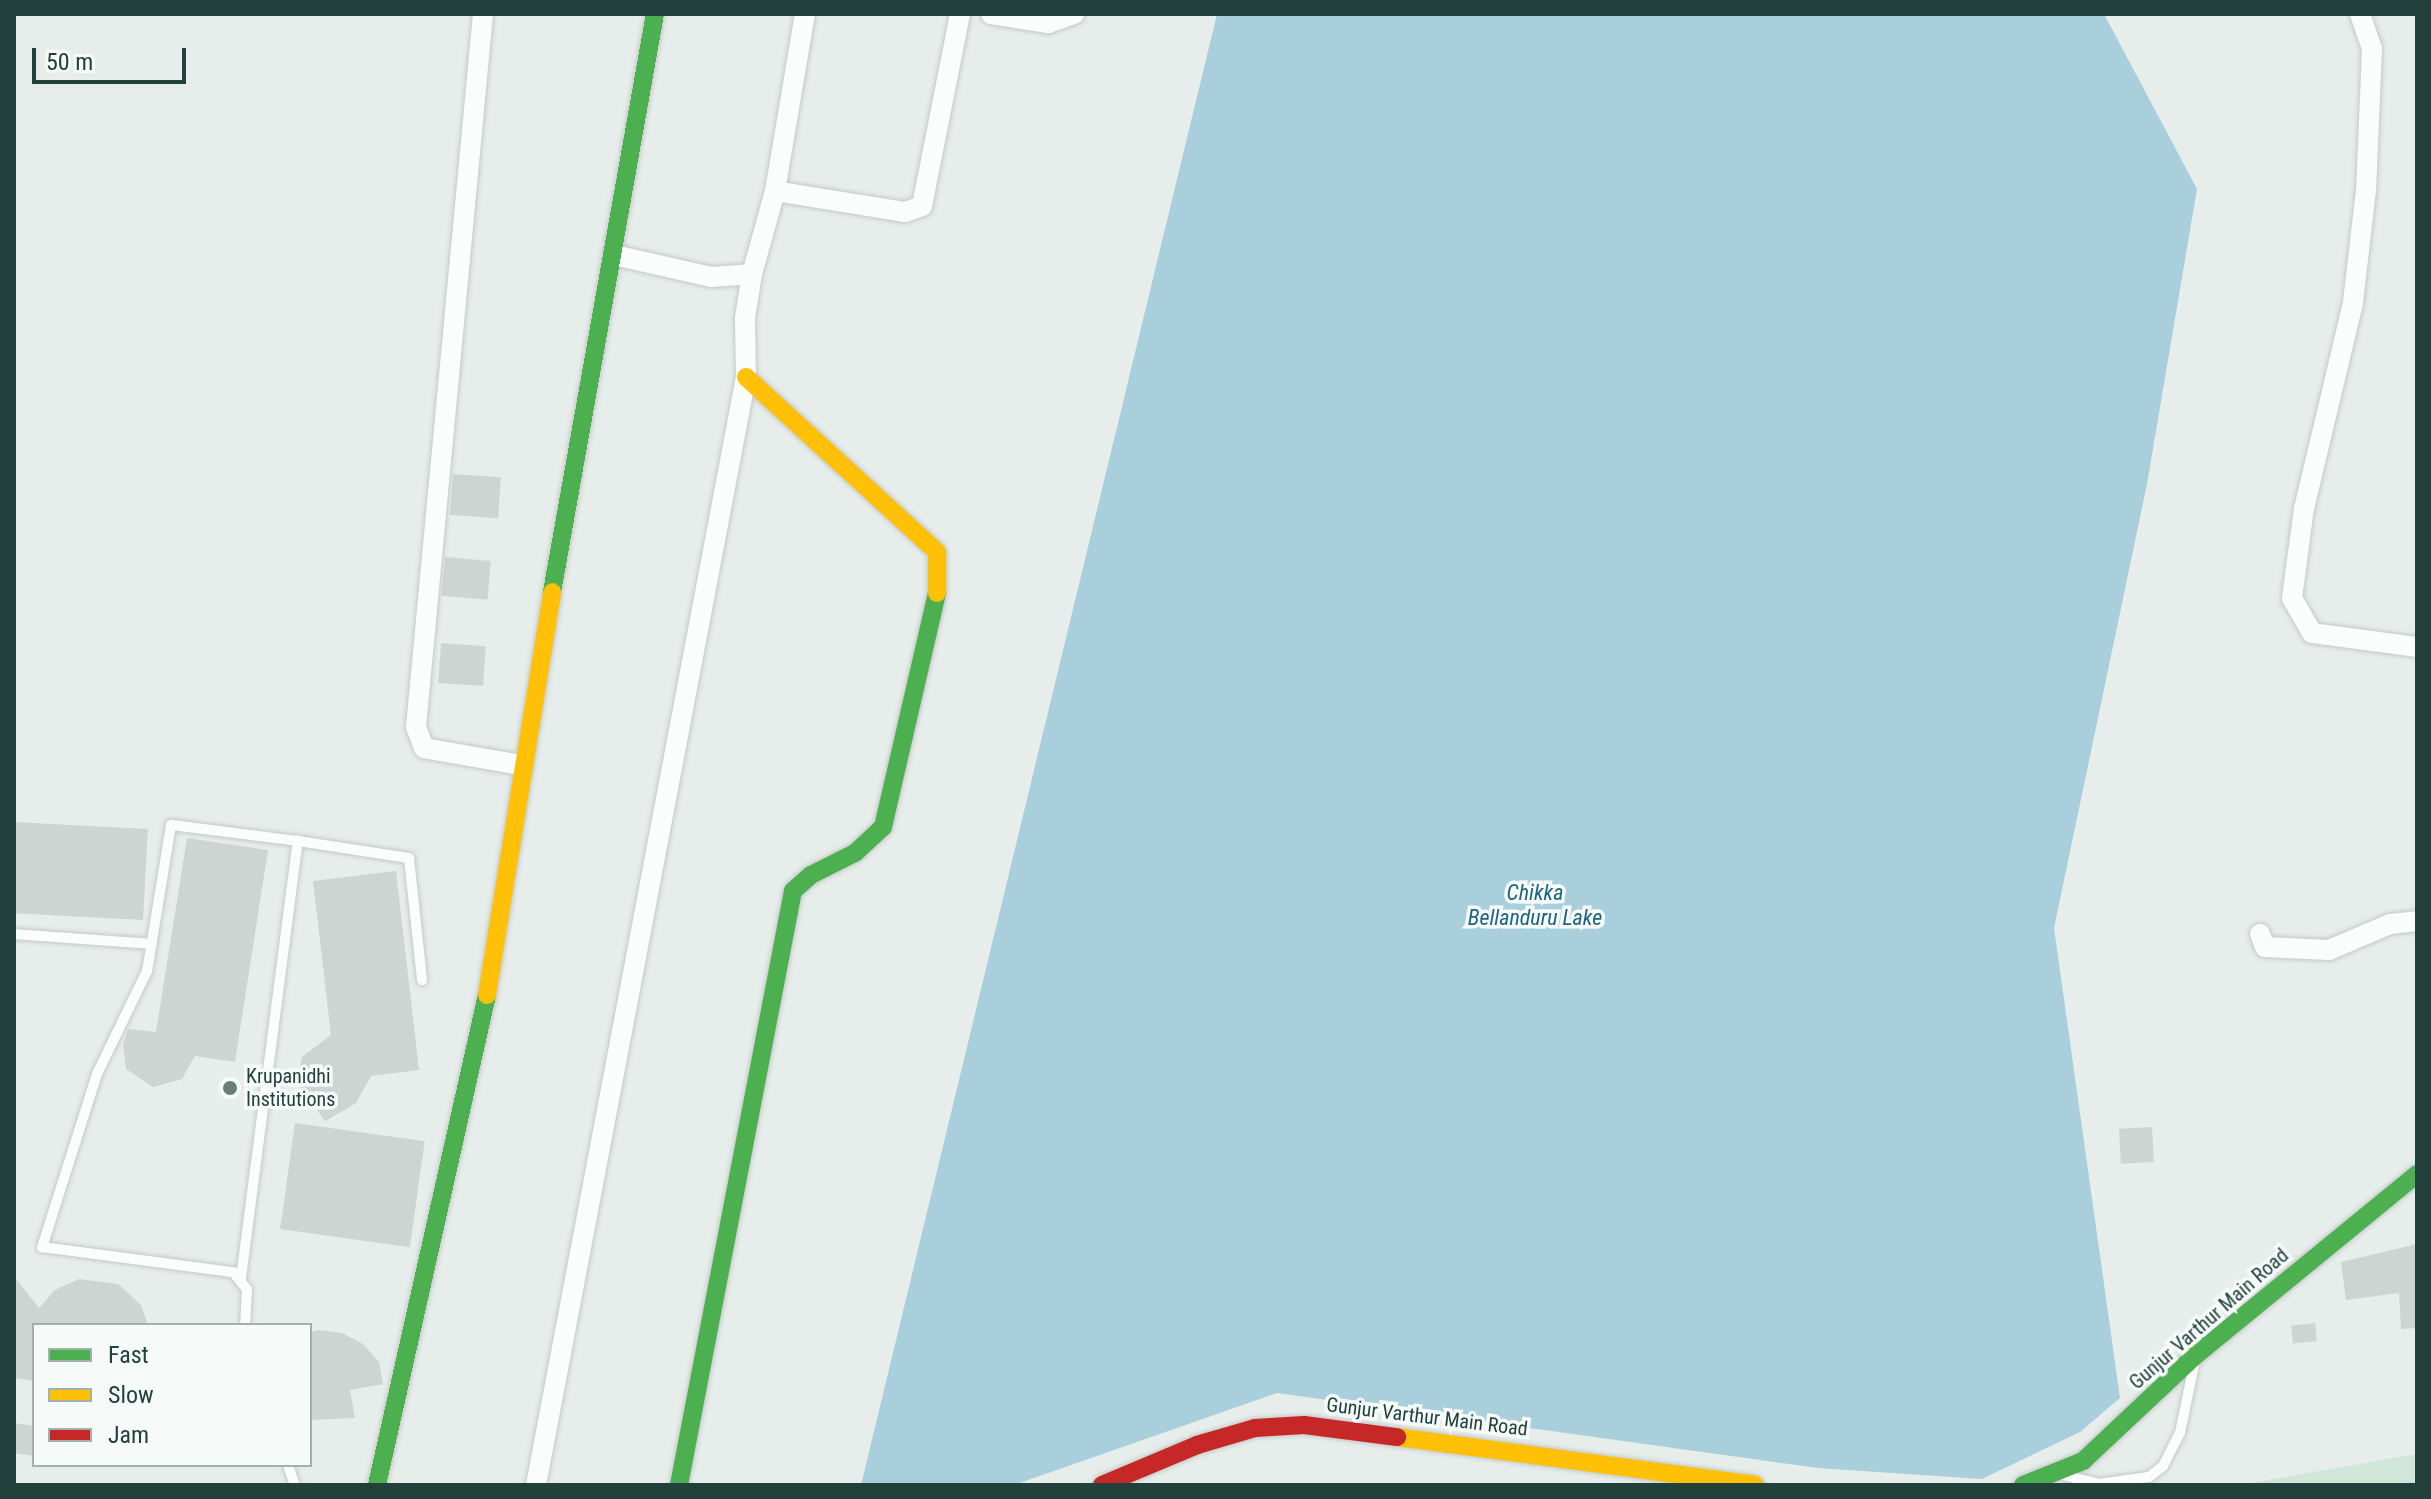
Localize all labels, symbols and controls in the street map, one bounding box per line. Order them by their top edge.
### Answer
scale bar [36,32,190,82]
text: 50 m [46,48,93,76]
water label: Chikka Bellanduru Lake [1468,879,1602,930]
place label: Krupanidhi Institutions [246,1064,335,1111]
marker: Krupanidhi Institutions [221,1079,239,1097]
street label: Gunjur Varthur Main Road [2125,1243,2293,1395]
legend [32,1323,312,1467]
text: Fast [108,1341,149,1369]
text: Slow [108,1381,154,1409]
street label: Gunjur Varthur Main Road [1325,1393,1529,1441]
text: Jam [108,1421,149,1449]

